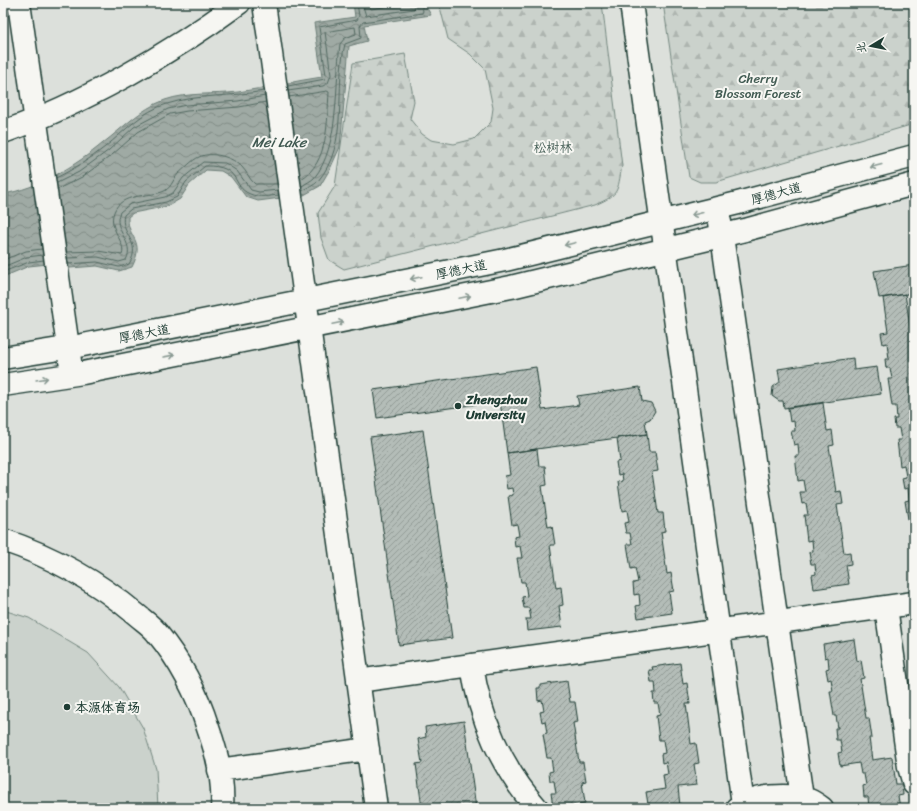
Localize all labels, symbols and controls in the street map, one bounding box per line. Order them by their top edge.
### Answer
north arrow [851,26,891,66]
text: 北 [851,41,872,55]
park label: Cherry Blossom Forest [715,67,801,105]
water label: Mei Lake [252,130,308,155]
park label: 松树林 [533,136,573,159]
one-way arrow [870,163,883,170]
street label: 厚德大道 [748,176,804,211]
one-way arrow [690,210,703,218]
one-way arrow [564,241,577,249]
street label: 厚德大道 [433,253,489,286]
one-way arrow [410,275,423,283]
one-way arrow [459,292,472,300]
street label: 厚德大道 [116,317,172,350]
one-way arrow [331,318,344,326]
one-way arrow [163,352,176,360]
one-way arrow [35,375,48,383]
place label: Zhengzhou University [465,388,528,426]
marker: Zhengzhou University [453,401,463,411]
place label: 本源体育场 [75,696,140,719]
marker: 本源体育场 [62,702,72,712]

